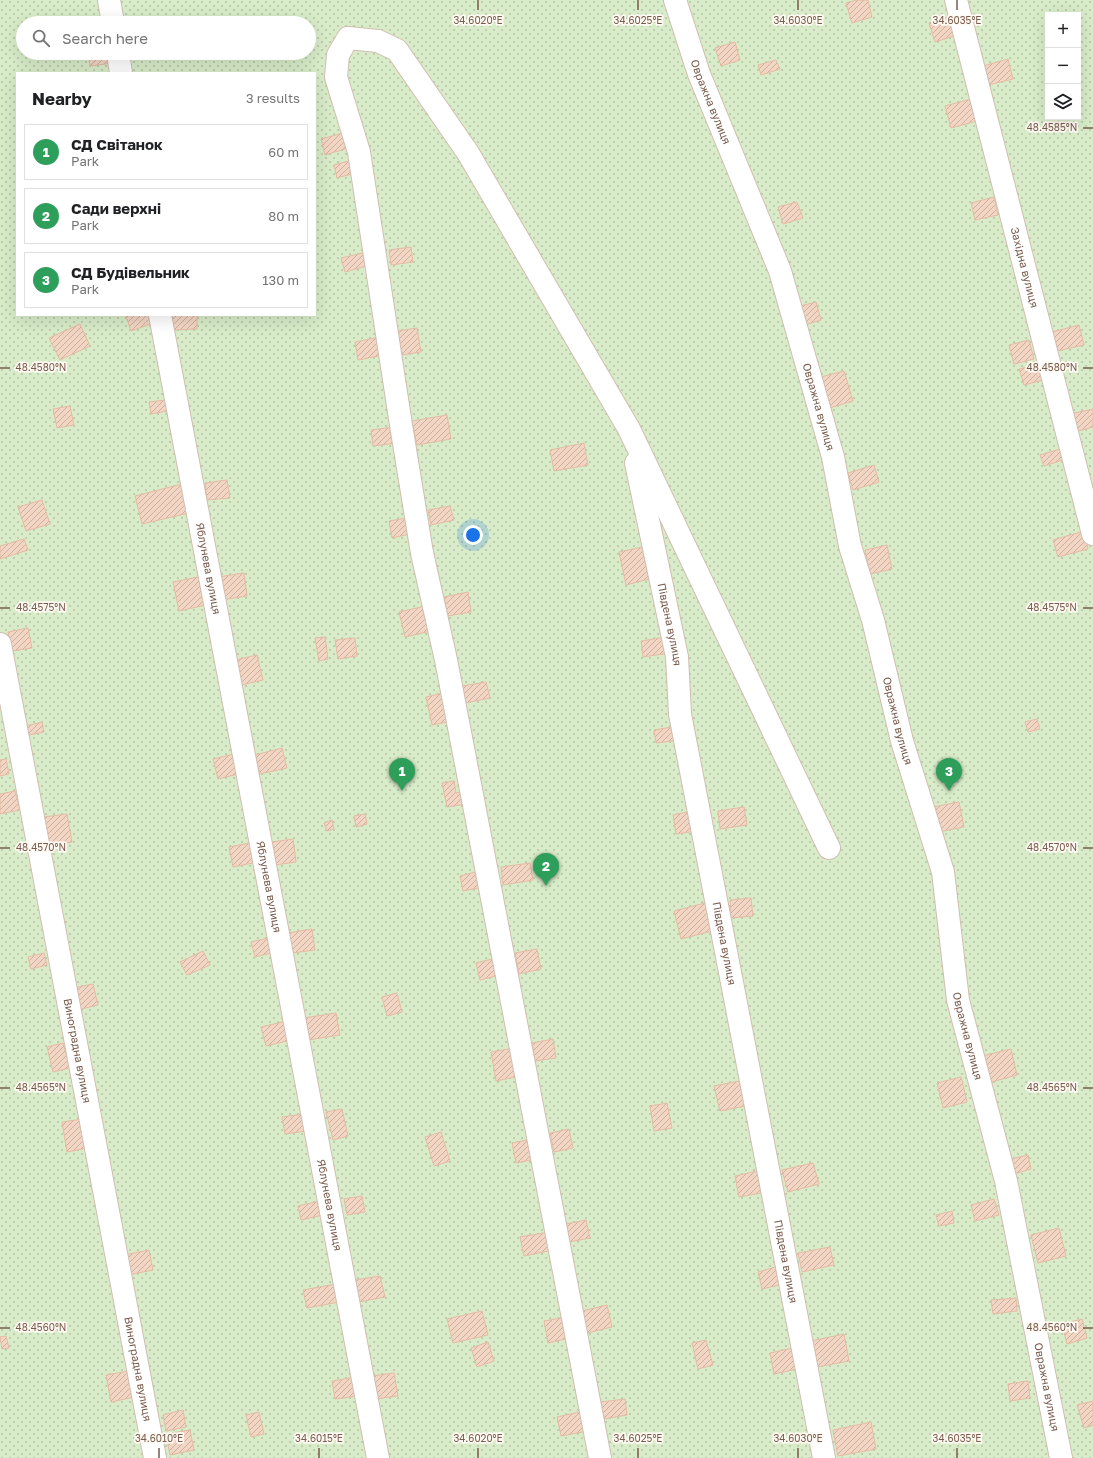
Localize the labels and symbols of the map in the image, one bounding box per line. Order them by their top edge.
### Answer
text: 34.6020°E [453,14,503,26]
text: 34.6025°E [614,14,662,26]
text: 34.6030°E [773,14,823,26]
text: 34.6035°E [933,14,981,26]
street label: Овражна вулиця [689,58,734,146]
text: 48.4585°N [1027,121,1077,133]
street label: Західна вулиця [1008,225,1042,309]
text: 48.4580°N [16,361,66,373]
text: 48.4580°N [1027,361,1077,373]
street label: Овражна вулиця [801,362,838,452]
street label: Яблунева вулиця [194,521,224,615]
your location [463,525,483,545]
street label: Південа вулиця [656,582,684,666]
text: 48.4575°N [16,601,66,613]
text: 48.4575°N [1027,601,1077,613]
street label: Овражна вулиця [881,675,916,766]
pin: 1 [389,758,415,791]
pin: 3 [936,758,962,791]
street label: Яблунева вулиця [254,840,285,934]
text: 48.4570°N [16,841,66,853]
text: 48.4570°N [1027,841,1077,853]
pin: 2 [533,853,559,886]
street label: Південа вулиця [710,901,739,986]
street label: Овражна вулиця [951,991,986,1081]
street label: Виноградна вулиця [62,997,94,1104]
text: 48.4565°N [16,1081,66,1093]
text: 48.4565°N [1027,1081,1077,1093]
street label: Яблунева вулиця [315,1158,345,1252]
street label: Південа вулиця [772,1219,801,1304]
street label: Виноградна вулиця [122,1316,155,1422]
text: 48.4560°N [16,1321,66,1333]
text: 48.4560°N [1027,1321,1077,1333]
street label: Овражна вулиця [1032,1341,1063,1432]
text: 34.6010°E [135,1432,183,1444]
text: 34.6015°E [295,1432,343,1444]
text: 34.6020°E [453,1432,503,1444]
text: 34.6025°E [614,1432,662,1444]
text: 34.6030°E [773,1432,823,1444]
text: 34.6035°E [933,1432,981,1444]

